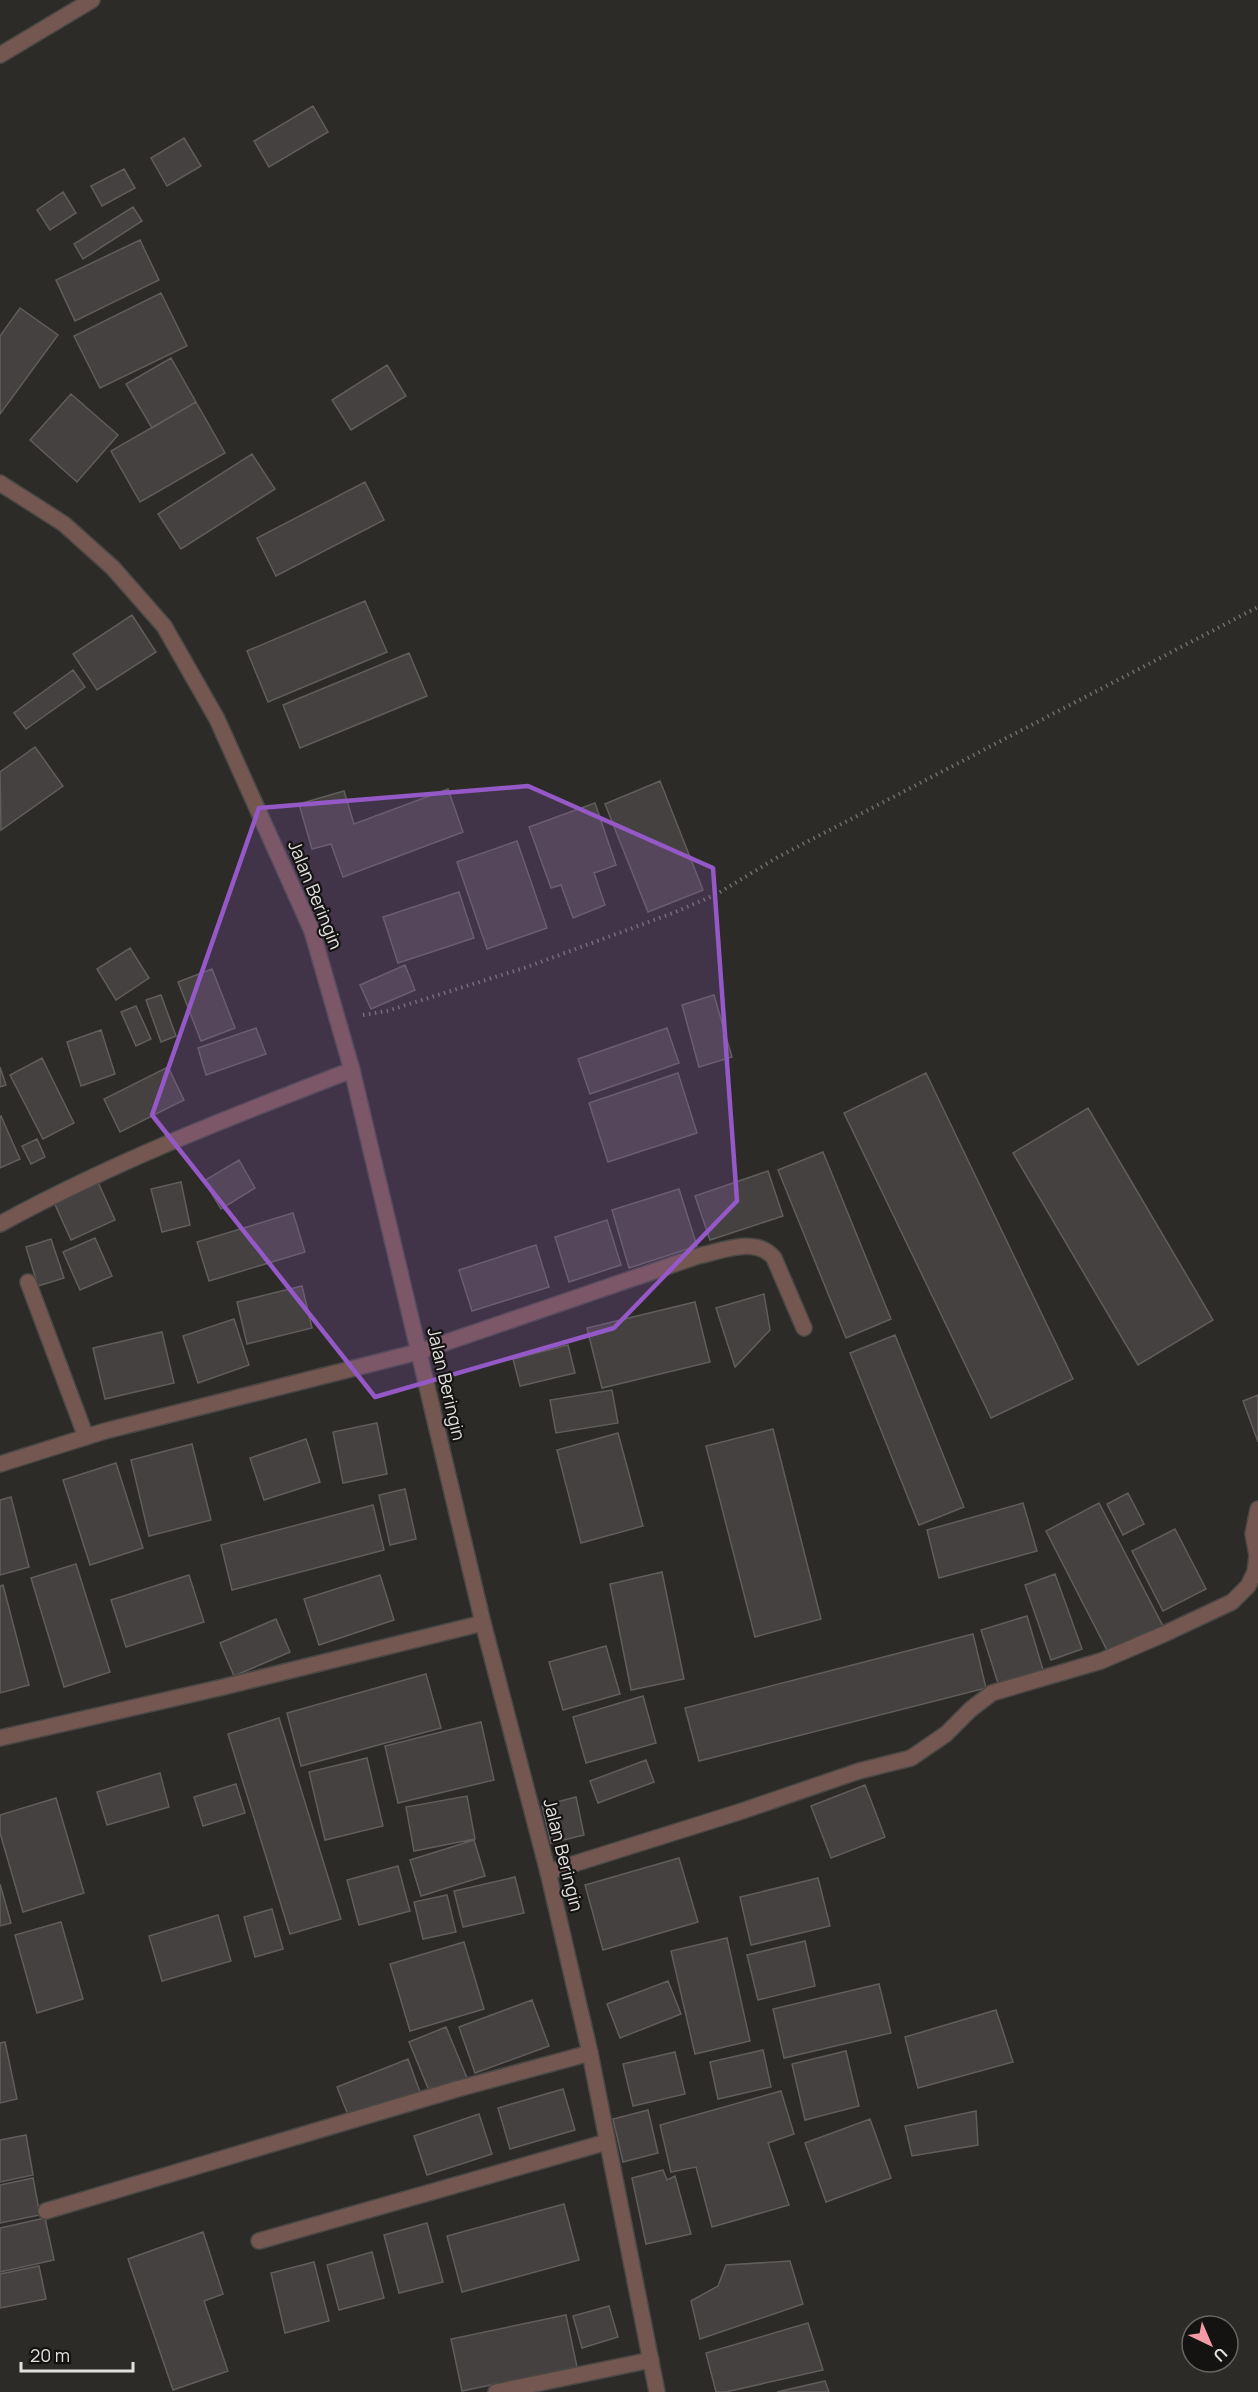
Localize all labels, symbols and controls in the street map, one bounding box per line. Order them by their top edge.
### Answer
street label: Jalan Beringin [283,837,349,953]
street label: Jalan Beringin [422,1325,472,1443]
street label: Jalan Beringin [538,1796,590,1914]
north arrow [1180,2314,1240,2374]
scale bar [21,2335,134,2373]
text: 20 m [30,2343,70,2367]
text: U [1209,2343,1232,2367]

